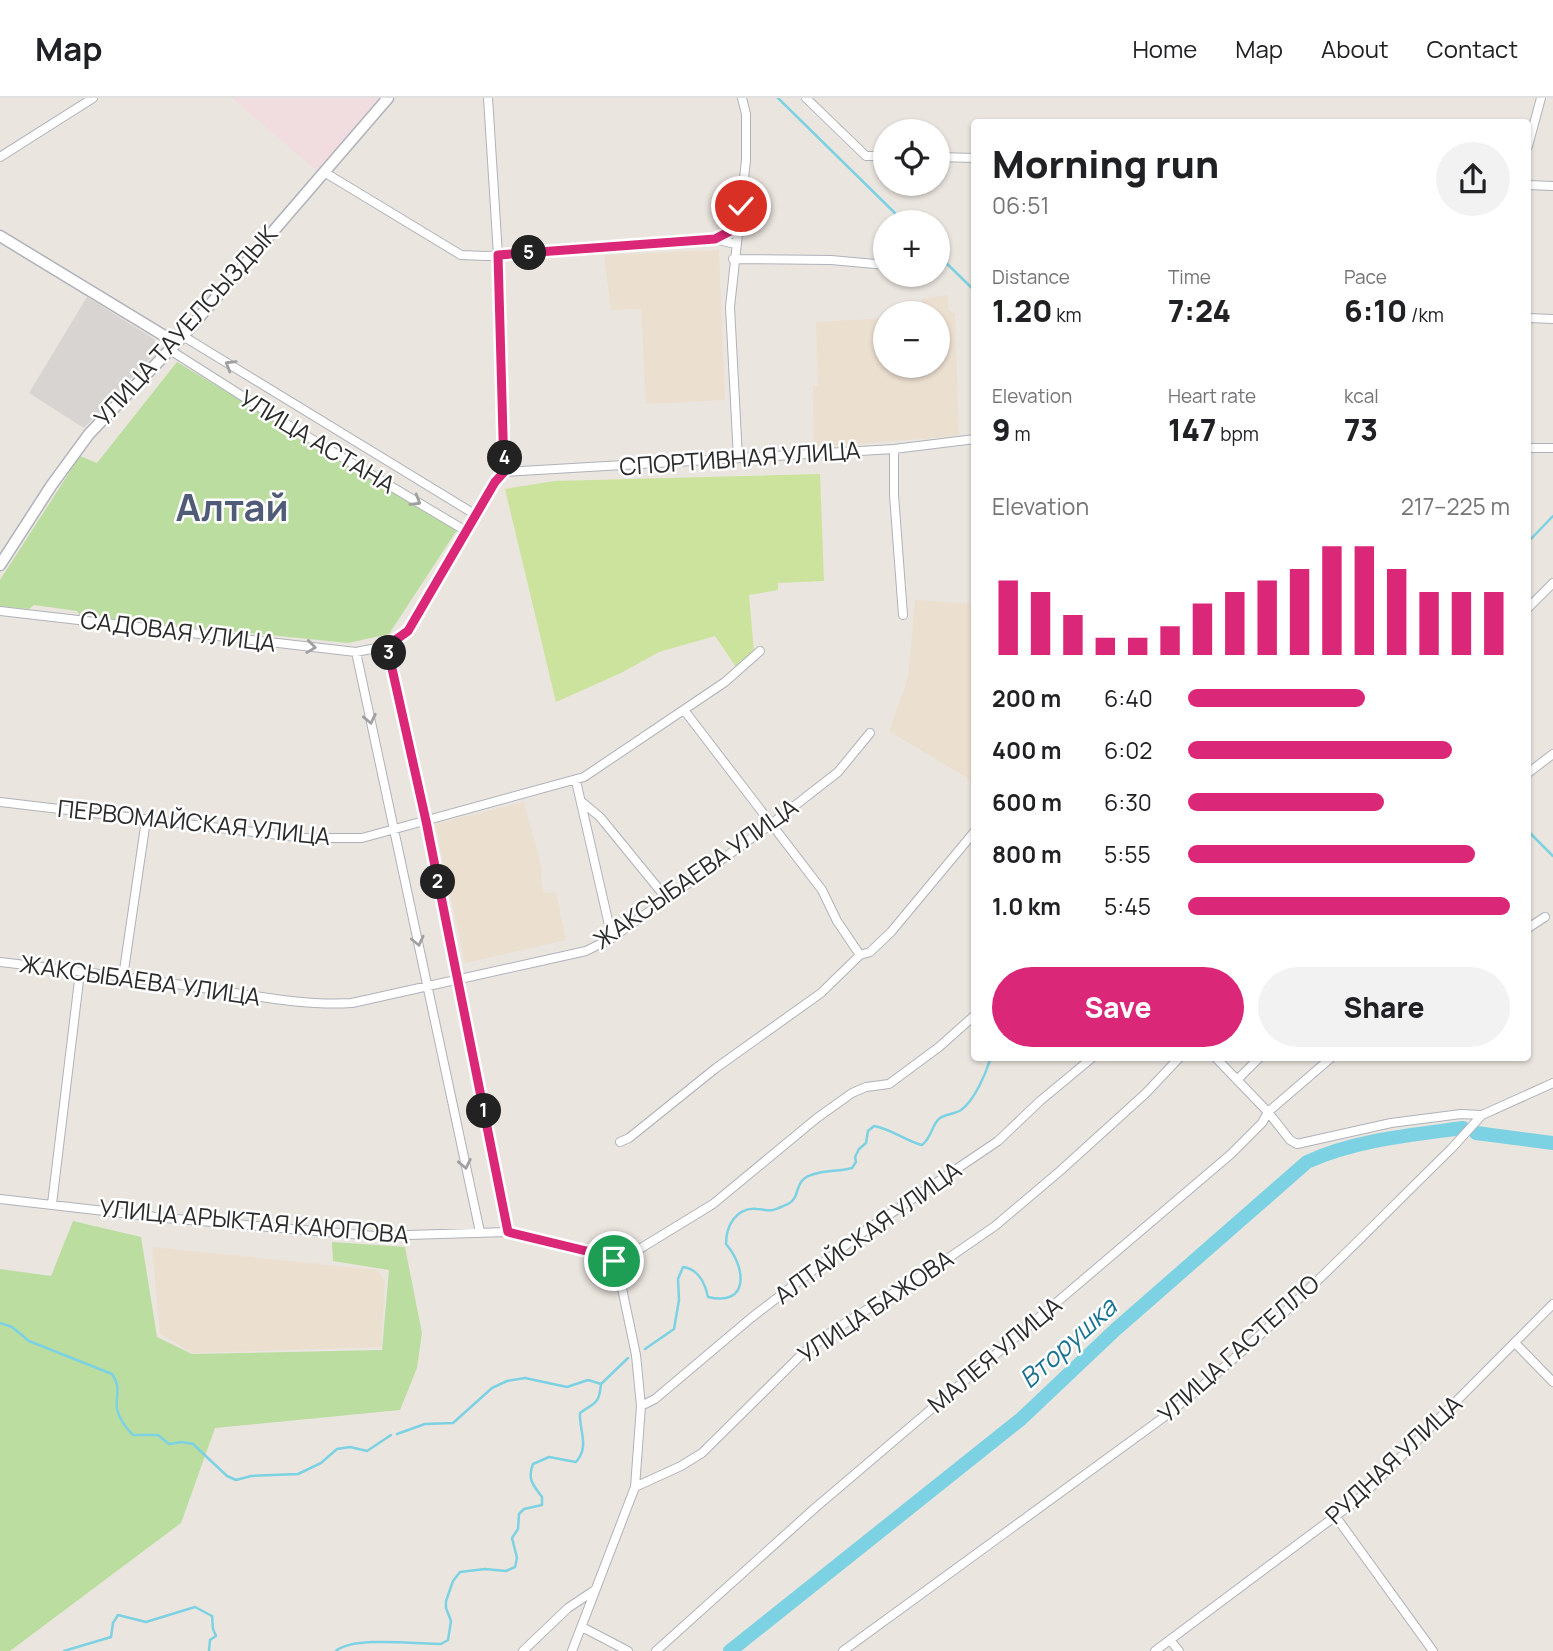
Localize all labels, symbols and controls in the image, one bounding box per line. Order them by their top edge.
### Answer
text: Map [35,26,103,71]
text: Home [1132,32,1197,65]
text: Map [1235,32,1283,65]
text: About [1321,32,1389,65]
text: Contact [1427,32,1518,65]
map controls [873,119,950,378]
button: locate [873,119,950,196]
text: Morning run [992,137,1219,189]
button: share [1436,142,1510,216]
pin [711,176,771,236]
icon: check [722,187,760,225]
text: 06:51 [992,189,1049,221]
button: + [873,210,950,287]
street label: УЛИЦА ТАУЕЛСЫЗДЫК [86,217,284,432]
pin: 5 [512,236,546,270]
text: 5 [523,239,534,265]
text: Distance [992,264,1070,290]
text: Time [1168,264,1211,290]
text: Pace [1344,264,1387,290]
text: 1.20 [992,290,1052,331]
text: 7:24 [1168,290,1231,331]
text: 6:10 [1344,290,1407,331]
button: − [873,301,950,378]
text: km [1052,302,1082,328]
text: /km [1407,302,1444,328]
one-way arrow [224,360,237,373]
street label: УЛИЦА АСТАНА [234,381,402,500]
text: Elevation [992,383,1072,409]
text: Heart rate [1168,383,1256,409]
text: kcal [1344,383,1379,409]
text: 9 [992,409,1011,450]
text: 147 [1168,409,1216,450]
text: 73 [1344,409,1378,450]
text: m [1011,421,1031,447]
text: bpm [1216,421,1259,447]
street label: СПОРТИВНАЯ УЛИЦА [618,433,862,482]
pin: 4 [488,440,522,476]
text: 4 [499,444,510,470]
district label: Алтай [175,480,289,532]
text: Elevation [992,490,1089,522]
text: 217–225 m [1401,490,1510,522]
one-way arrow [408,493,421,506]
street label: САДОВАЯ УЛИЦА [79,602,278,659]
pin: 3 [372,636,406,670]
one-way arrow [306,639,317,654]
text: 3 [383,639,394,665]
text: 200 m [992,682,1061,714]
text: 6:40 [1104,682,1153,714]
one-way arrow [362,713,377,725]
text: 400 m [992,734,1062,766]
text: 6:02 [1104,734,1152,766]
text: 600 m [992,786,1062,818]
text: 6:30 [1104,786,1152,818]
street label: ЖАКСЫБАЕВА УЛИЦА [586,790,804,956]
street label: ПЕРВОМАЙСКАЯ УЛИЦА [56,791,332,852]
text: 800 m [992,838,1062,870]
text: 5:55 [1104,838,1151,870]
pin: 2 [420,864,456,900]
text: 2 [432,868,443,894]
text: 1.0 km [992,890,1061,922]
text: 5:45 [1104,890,1151,922]
one-way arrow [410,935,424,947]
street label: ЖАКСЫБАЕВА УЛИЦА [18,946,263,1013]
button: Save [992,967,1244,1047]
button: Share [1258,967,1510,1047]
pin: 1 [466,1094,502,1128]
text: 1 [479,1097,488,1123]
street label: АЛТАЙСКАЯ УЛИЦА [767,1153,967,1311]
one-way arrow [457,1158,472,1170]
street label: УЛИЦА АРЫКТАЯ КАЮПОВА [98,1191,410,1250]
pin [584,1231,644,1291]
icon: arrive [595,1242,633,1280]
street label: УЛИЦА БАЖОВА [791,1242,959,1370]
street label: УЛИЦА ГАСТЕЛЛО [1150,1266,1326,1429]
street label: МАЛЕЯ УЛИЦА [920,1288,1068,1420]
water label: Вторушка [1011,1288,1125,1396]
street label: РУДНАЯ УЛИЦА [1317,1387,1469,1531]

